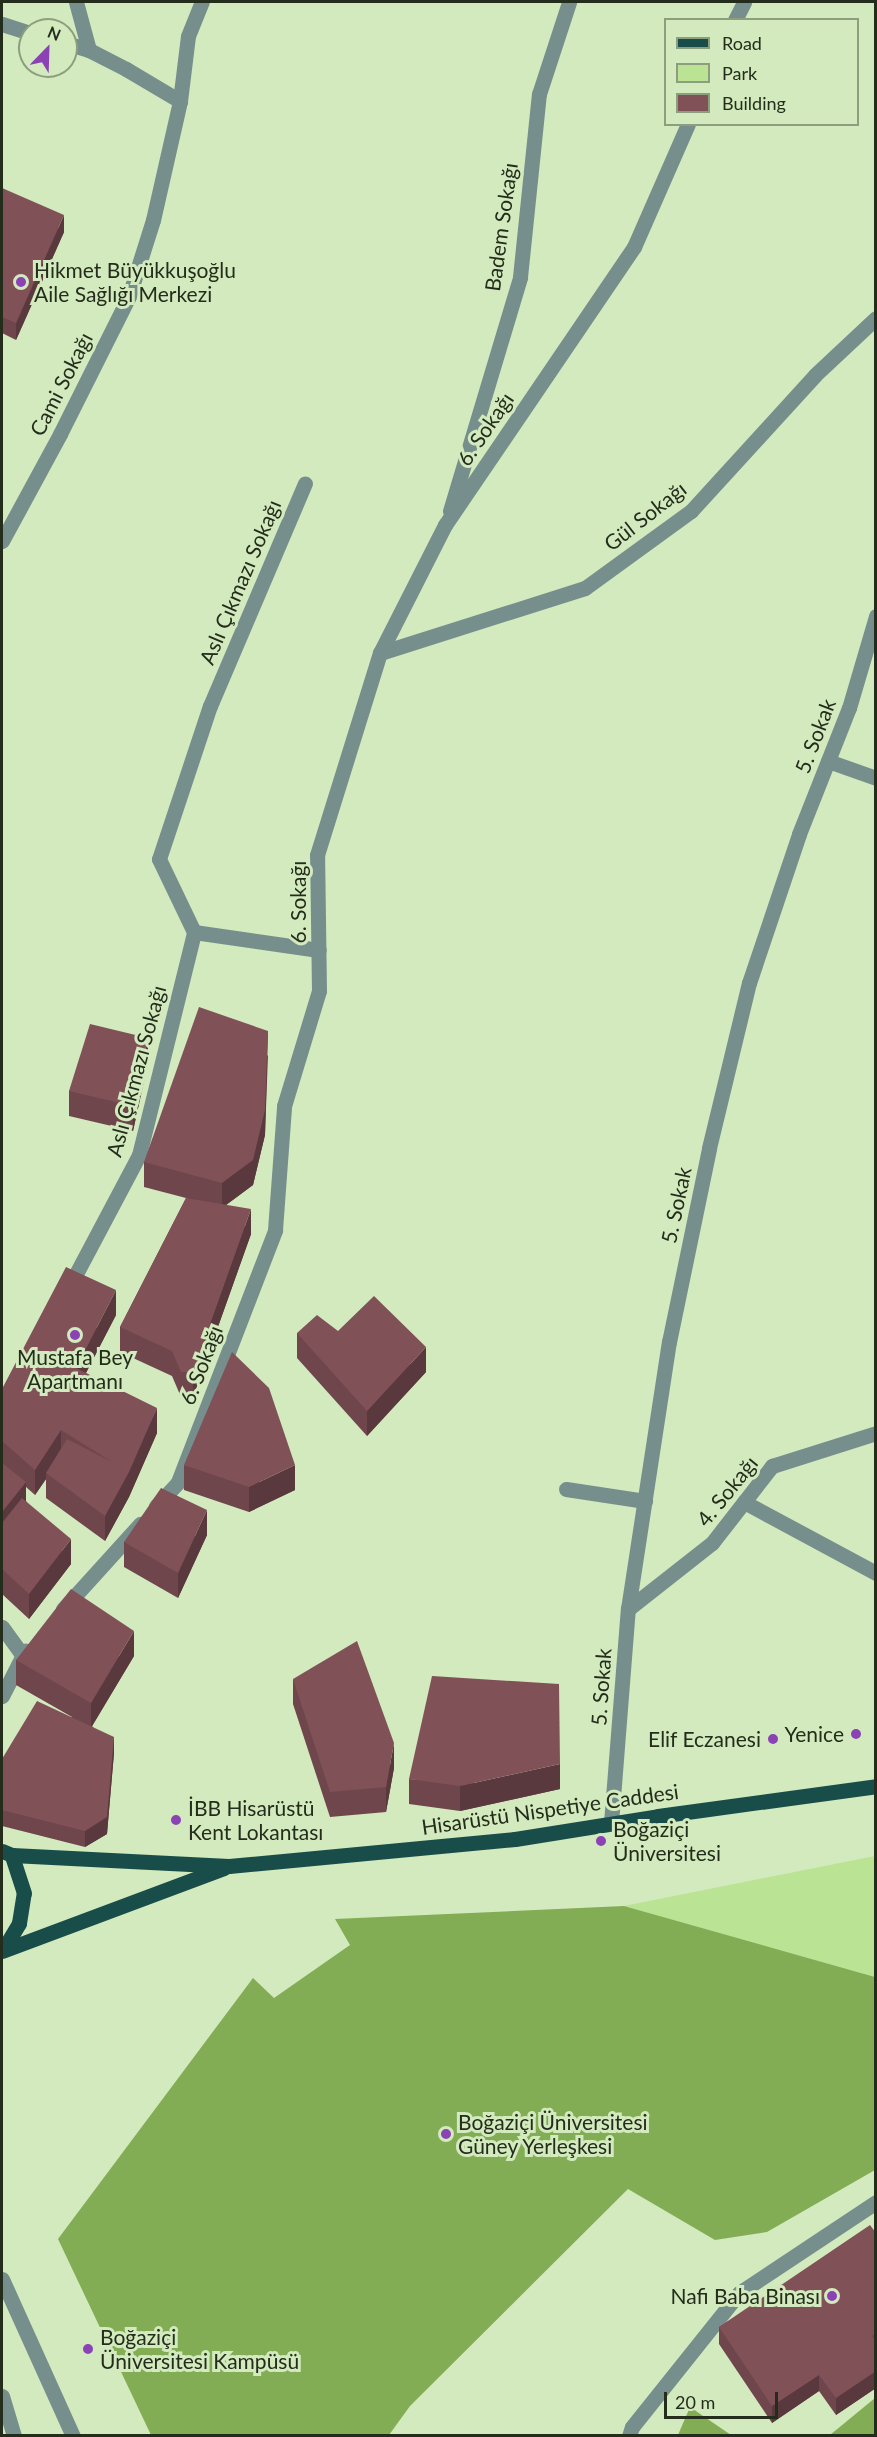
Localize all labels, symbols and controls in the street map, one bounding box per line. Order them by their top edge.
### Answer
north arrow [18,18,78,78]
legend [664,18,859,126]
text: N [45,22,64,44]
text: Road [722,32,762,54]
text: Park [722,62,757,84]
text: Building [722,92,786,114]
street label: Badem Sokağı [480,161,522,293]
place label: Hikmet Büyükkuşoğlu Aile Sağlığı Merkezi [34,257,236,307]
marker: Hikmet Büyükkuşoğlu Aile Sağlığı Merkezi [12,273,30,291]
street label: Cami Sokağı [24,328,98,440]
street label: 6. Sokağı [451,388,519,470]
street label: Gül Sokağı [599,476,691,556]
street label: Aslı Çıkmazı Sokağı [194,496,286,668]
street label: 5. Sokak [789,695,841,777]
street label: 6. Sokağı [285,861,311,943]
street label: Aslı Çıkmazı Sokağı [101,983,171,1159]
street label: 5. Sokak [656,1164,696,1246]
street label: 6. Sokağı [174,1322,228,1408]
marker: Mustafa Bey Apartmanı [68,1328,82,1342]
place label: Mustafa Bey Apartmanı [17,1344,133,1394]
street label: 4. Sokağı [691,1451,763,1531]
street label: 5. Sokak [586,1647,616,1727]
place label: Yenice [784,1721,844,1747]
place label: Elif Eczanesi [648,1726,761,1752]
marker: Yenice [849,1727,863,1741]
marker: Elif Eczanesi [766,1732,780,1746]
street label: Hisarüstü Nispetiye Caddesi [420,1778,680,1840]
place label: İBB Hisarüstü Kent Lokantası [188,1795,323,1845]
marker: İBB Hisarüstü Kent Lokantası [169,1813,183,1827]
place label: Boğaziçi Üniversitesi [613,1816,721,1866]
marker: Boğaziçi Üniversitesi [594,1834,608,1848]
place label: Boğaziçi Üniversitesi Güney Yerleşkesi [458,2109,648,2159]
marker: Boğaziçi Üniversitesi Güney Yerleşkesi [439,2127,453,2141]
place label: Nafi Baba Binası [670,2283,820,2309]
marker: Nafi Baba Binası [825,2289,839,2303]
place label: Boğaziçi Üniversitesi Kampüsü [100,2324,299,2374]
marker: Boğaziçi Üniversitesi Kampüsü [81,2342,95,2356]
scale bar [667,2380,781,2418]
text: 20 m [675,2391,715,2413]

